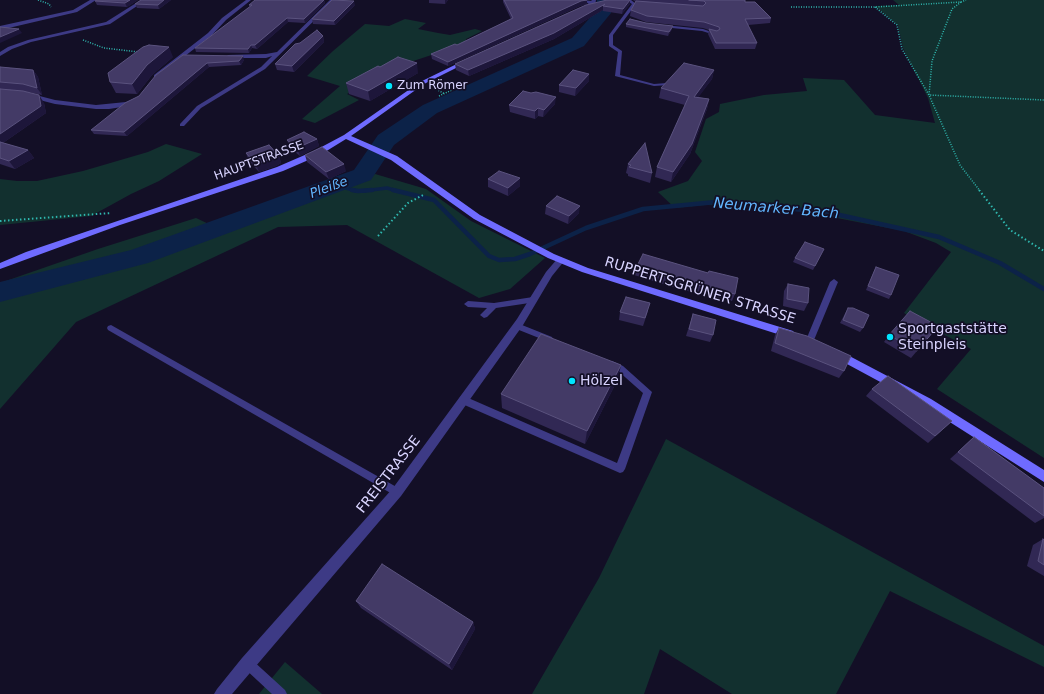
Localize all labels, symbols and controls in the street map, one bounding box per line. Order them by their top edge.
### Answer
place label: Zum Römer [397,79,467,93]
marker: Zum Römer [384,81,394,91]
street label: HAUPTSTRASSE [212,138,306,184]
water label: Pleiße [308,174,350,202]
water label: Neumarker Bach [712,195,840,223]
street label: RUPPERTSGRÜNER STRASSE [602,254,798,328]
place label: Sportgaststätte Steinpleis [898,321,1007,354]
marker: Sportgaststätte Steinpleis [885,332,895,342]
place label: Hölzel [580,373,623,389]
marker: Hölzel [567,376,577,386]
street label: FREISTRASSE [354,433,424,517]

